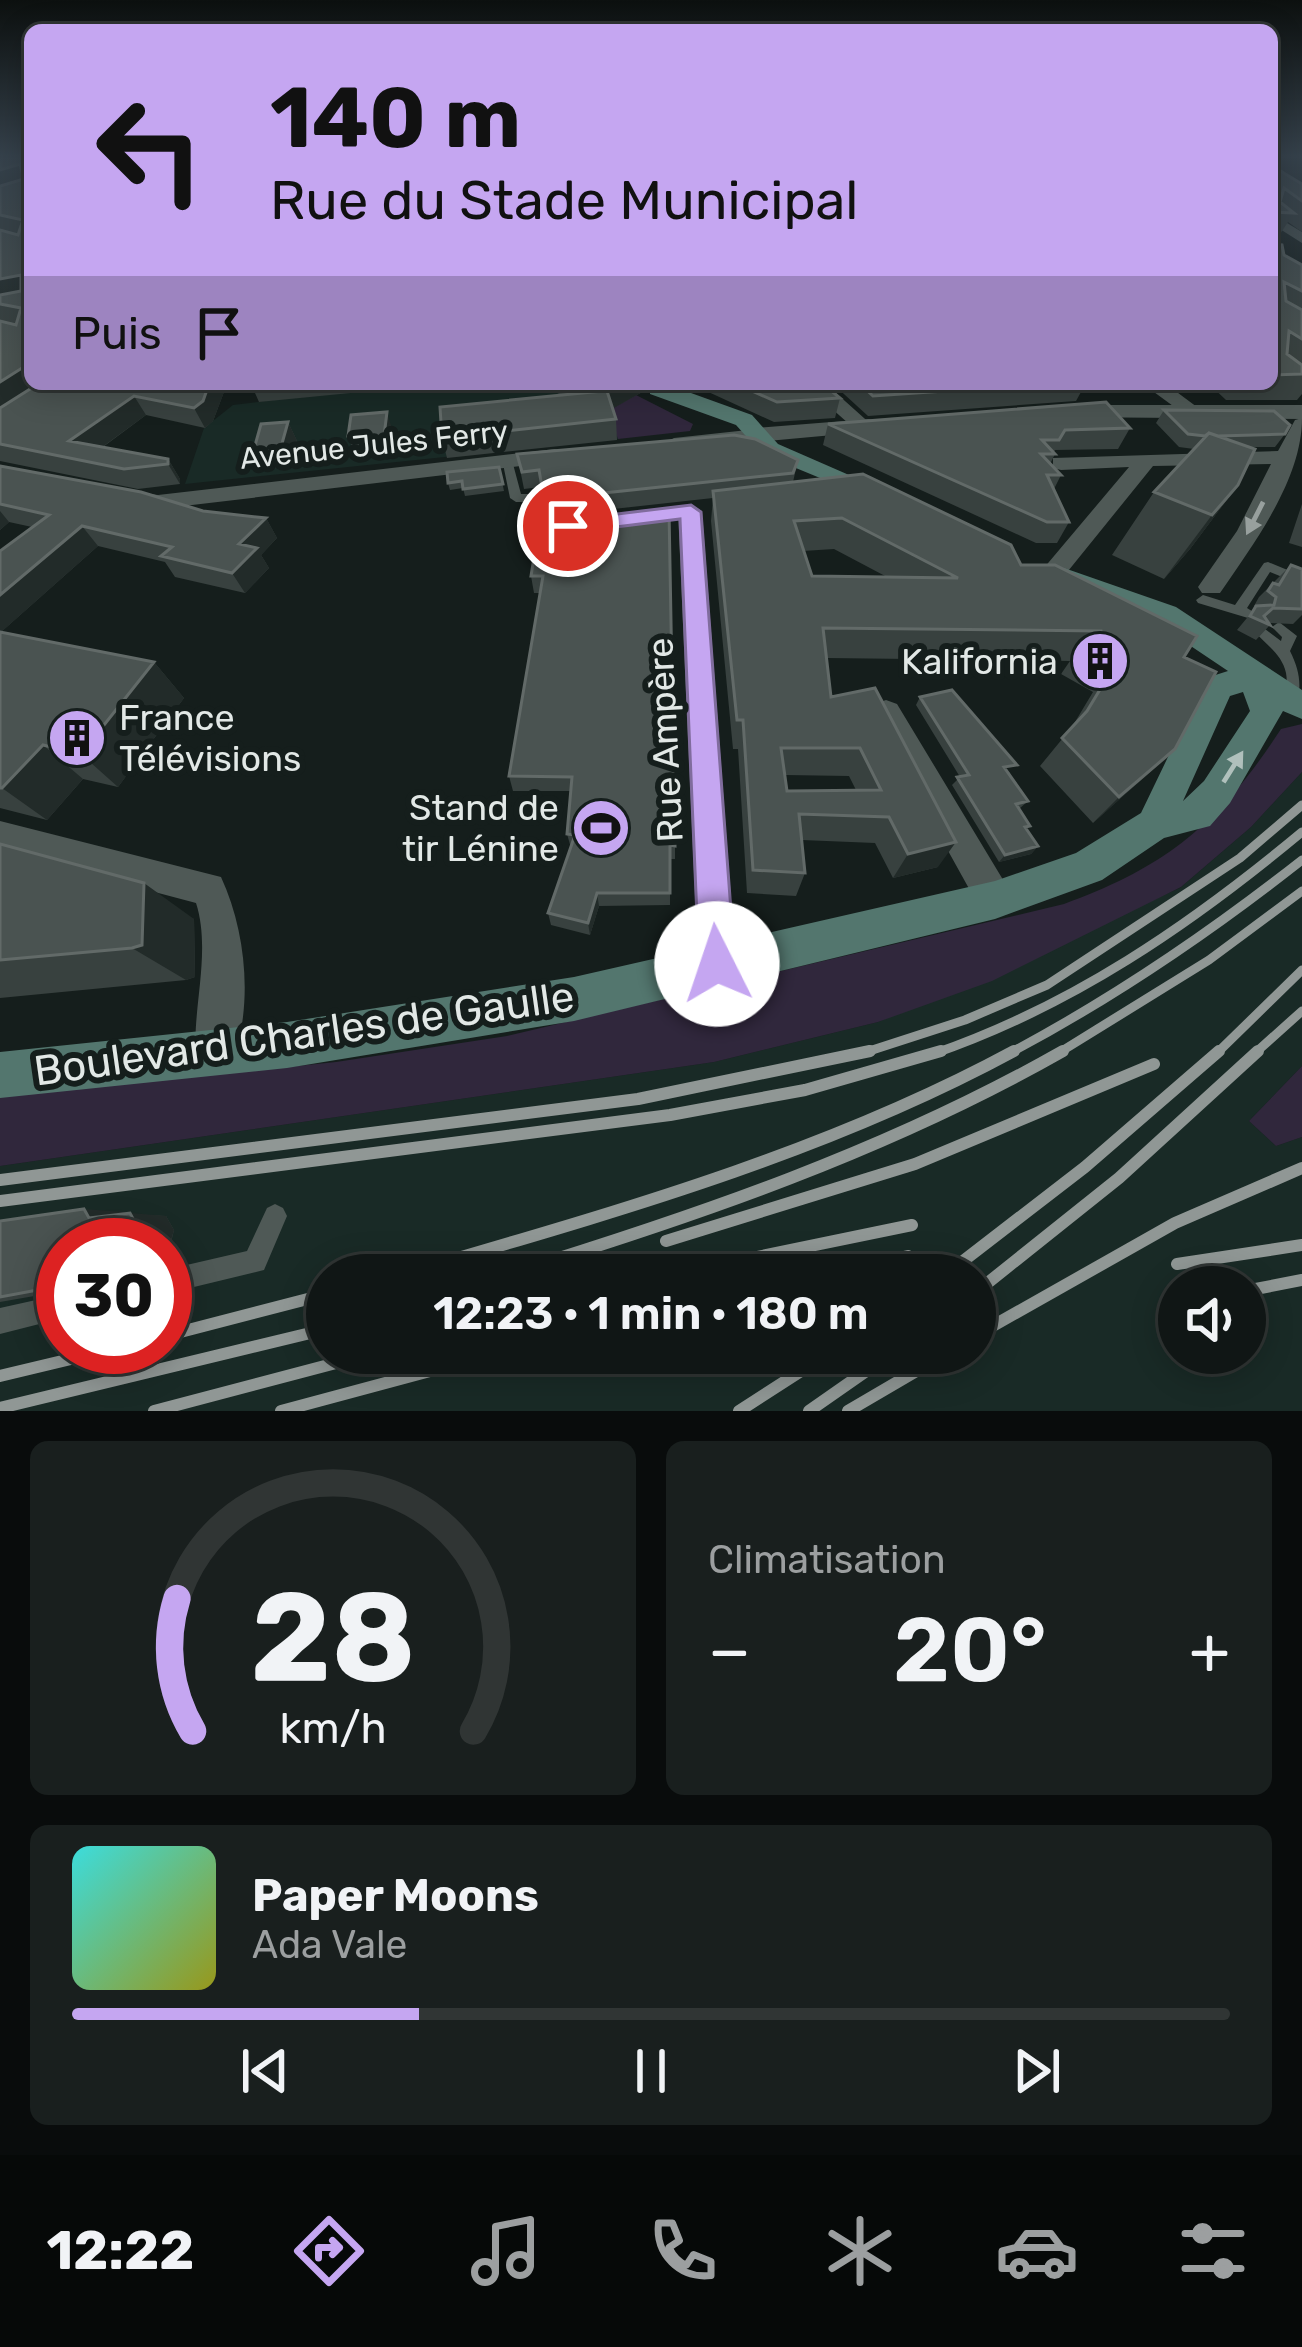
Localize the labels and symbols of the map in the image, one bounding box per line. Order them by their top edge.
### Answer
street label: Avenue Jules Ferry [238,413,510,477]
pin [517,475,619,577]
one-way arrow [1245,501,1265,536]
building icon: Kalifornia [1069,630,1131,692]
street label: Rue Ampère [638,637,692,843]
place label: Kalifornia [901,640,1058,683]
place label: France Télévisions [119,696,301,780]
building icon: France Télévisions [46,707,108,769]
one-way arrow [1222,751,1244,783]
place label: Stand de tir Lénine [402,786,559,870]
sports icon: Stand de tir Lénine [570,797,632,859]
position arrow [654,901,780,1027]
street label: Boulevard Charles de Gaulle [31,971,577,1097]
speed limit sign: 30 [36,1218,192,1374]

